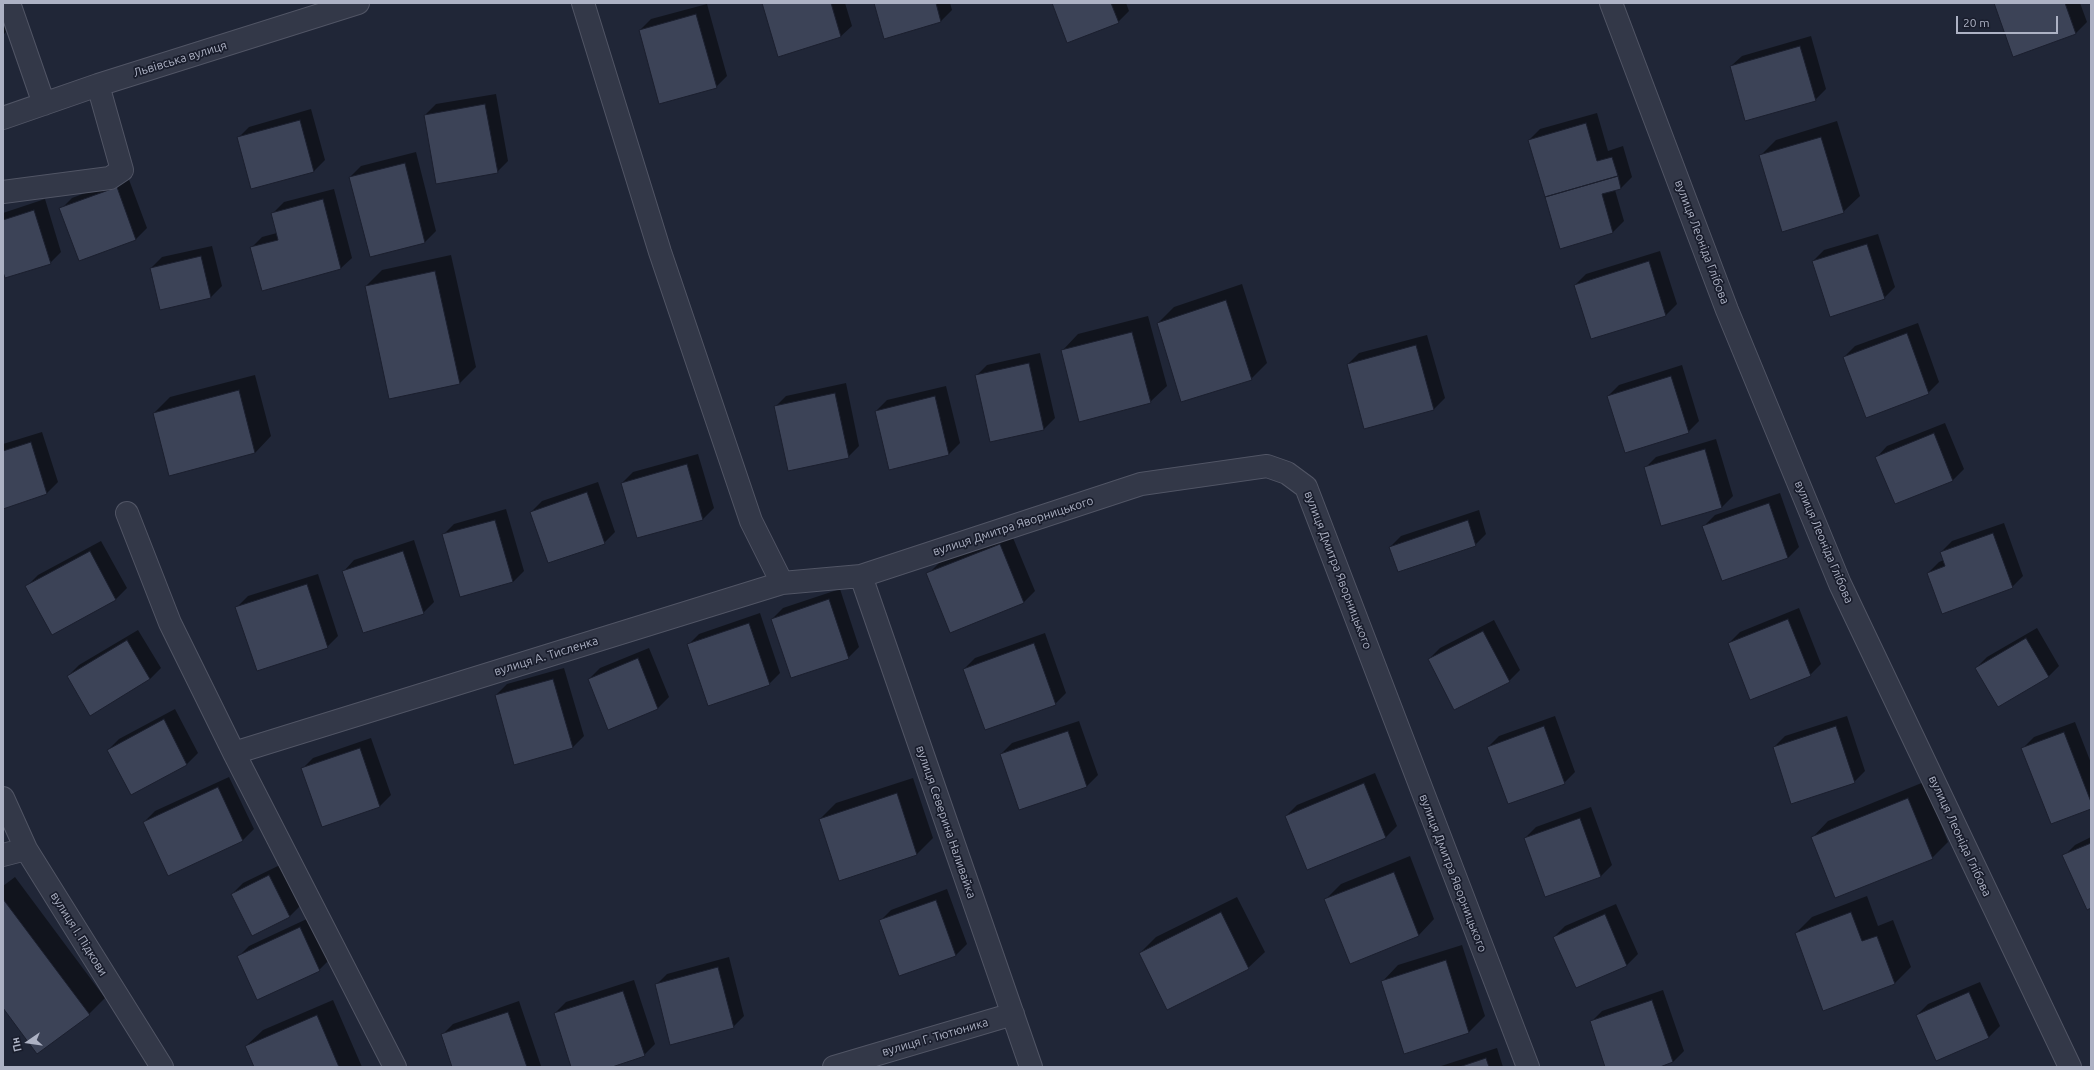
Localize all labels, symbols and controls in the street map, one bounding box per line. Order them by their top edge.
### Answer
scale bar [1958,8,2060,34]
text: 20 m [1963,16,1990,29]
street label: Львівська вулиця [131,38,229,80]
street label: вулиця Леоніда Глібова [1672,178,1732,306]
street label: вулиця Леоніда Глібова [1792,478,1856,606]
street label: вулиця Дмитра Яворницького [1301,489,1375,651]
street label: вулиця Дмитра Яворницького [931,493,1095,559]
street label: вулиця А. Тисленка [492,633,600,679]
street label: вулиця Северина Наливайка [913,744,979,900]
street label: вулиця Леоніда Глібова [1926,773,1994,899]
street label: вулиця Дмитра Яворницького [1416,792,1490,954]
street label: вулиця І. Підкови [47,889,111,979]
street label: вулиця Г. Тютюника [880,1015,990,1059]
north arrow [8,1022,48,1062]
text: Пн [9,1036,24,1053]

